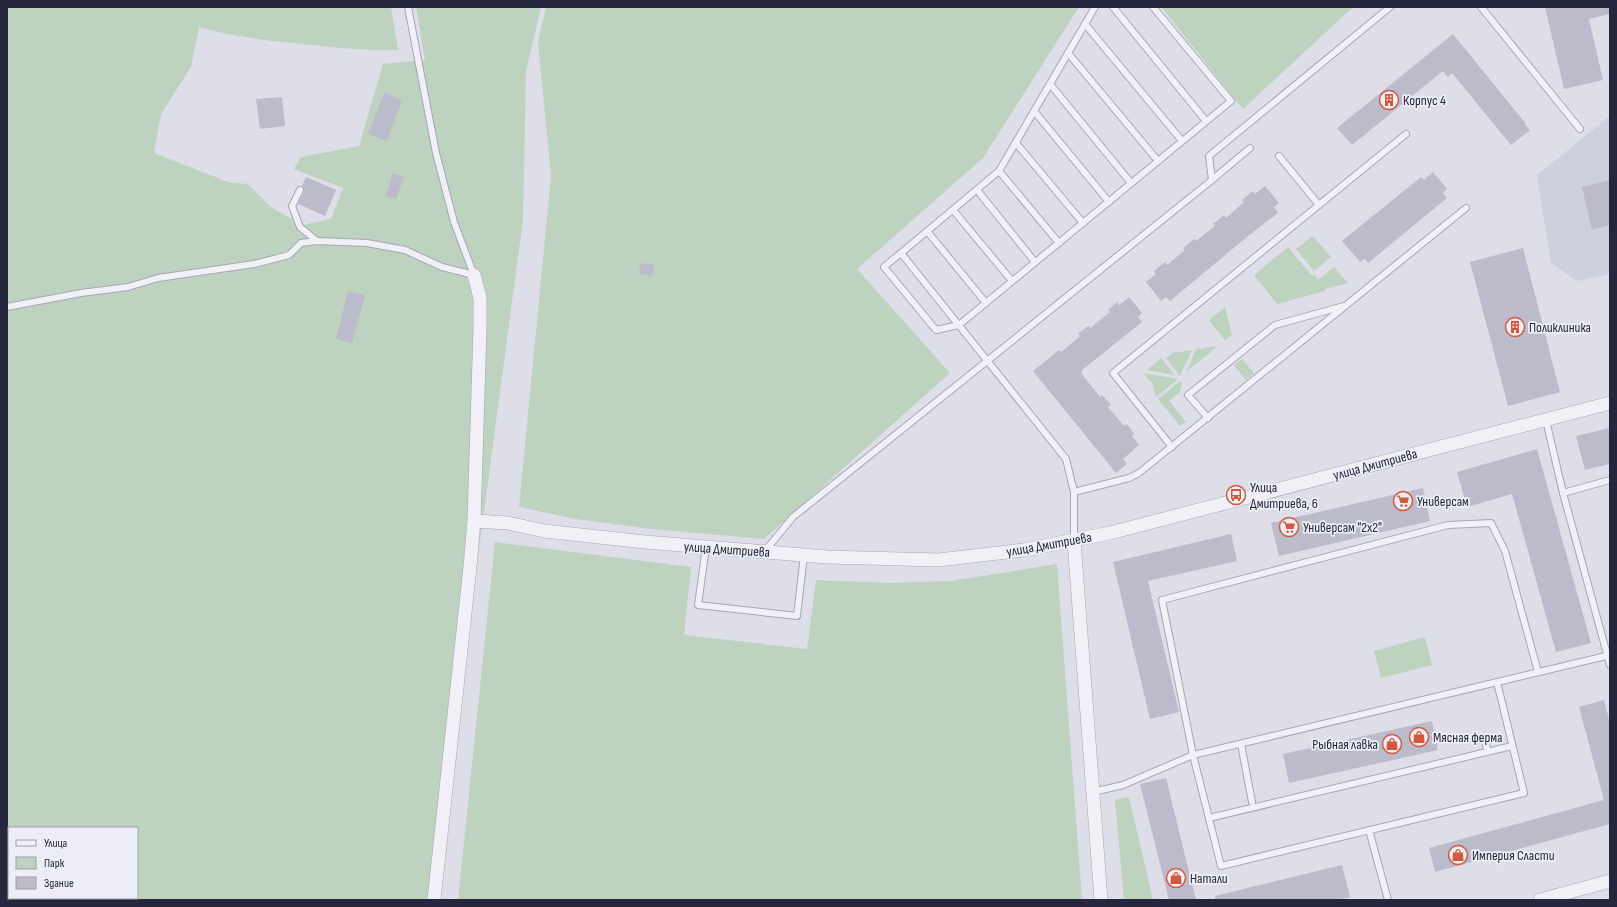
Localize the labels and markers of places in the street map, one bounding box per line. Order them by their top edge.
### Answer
building icon: Корпус 4 [1378,89,1400,111]
place label: Корпус 4 [1403,92,1446,109]
building icon: Поликлиника [1504,316,1526,338]
place label: Поликлиника [1529,319,1591,336]
place label: Улица Дмитриева, 6 [1250,479,1318,512]
bus stop icon: Улица Дмитриева, 6 [1225,484,1247,506]
supermarket icon: Универсам [1392,490,1414,512]
place label: Универсам [1417,493,1469,510]
supermarket icon: Универсам "2x2" [1278,516,1300,538]
place label: Универсам "2x2" [1303,519,1382,536]
shop icon: Мясная ферма [1408,726,1430,748]
place label: Мясная ферма [1433,729,1502,746]
shop icon: Рыбная лавка [1381,733,1403,755]
place label: Рыбная лавка [1312,736,1378,753]
shop icon: Империя Сласти [1447,844,1469,866]
place label: Империя Сласти [1472,847,1555,864]
shop icon: Натали [1165,867,1187,889]
place label: Натали [1190,870,1228,887]

